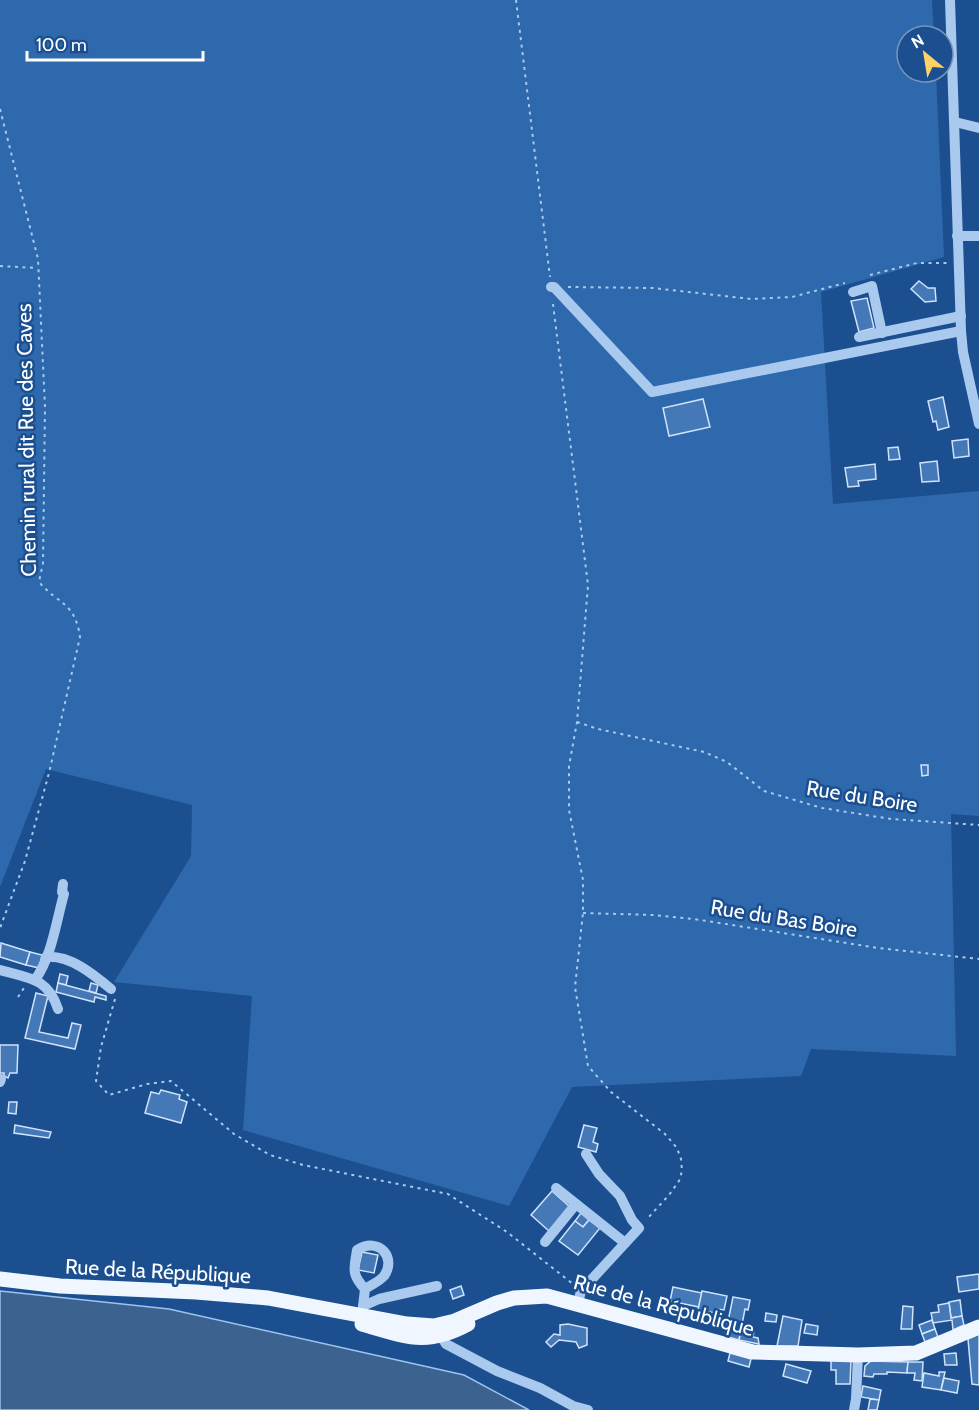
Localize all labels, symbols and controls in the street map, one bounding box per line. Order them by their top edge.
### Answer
scale bar [27,24,202,62]
north arrow [895,24,955,84]
text: N [908,30,927,52]
text: 100 m [36,34,87,56]
street label: Chemin rural dit Rue des Caves [11,303,41,577]
street label: Rue du Boire [805,775,919,817]
street label: Rue du Bas Boire [709,894,859,942]
street label: Rue de la République [64,1254,252,1288]
street label: Rue de la République [571,1269,757,1341]

